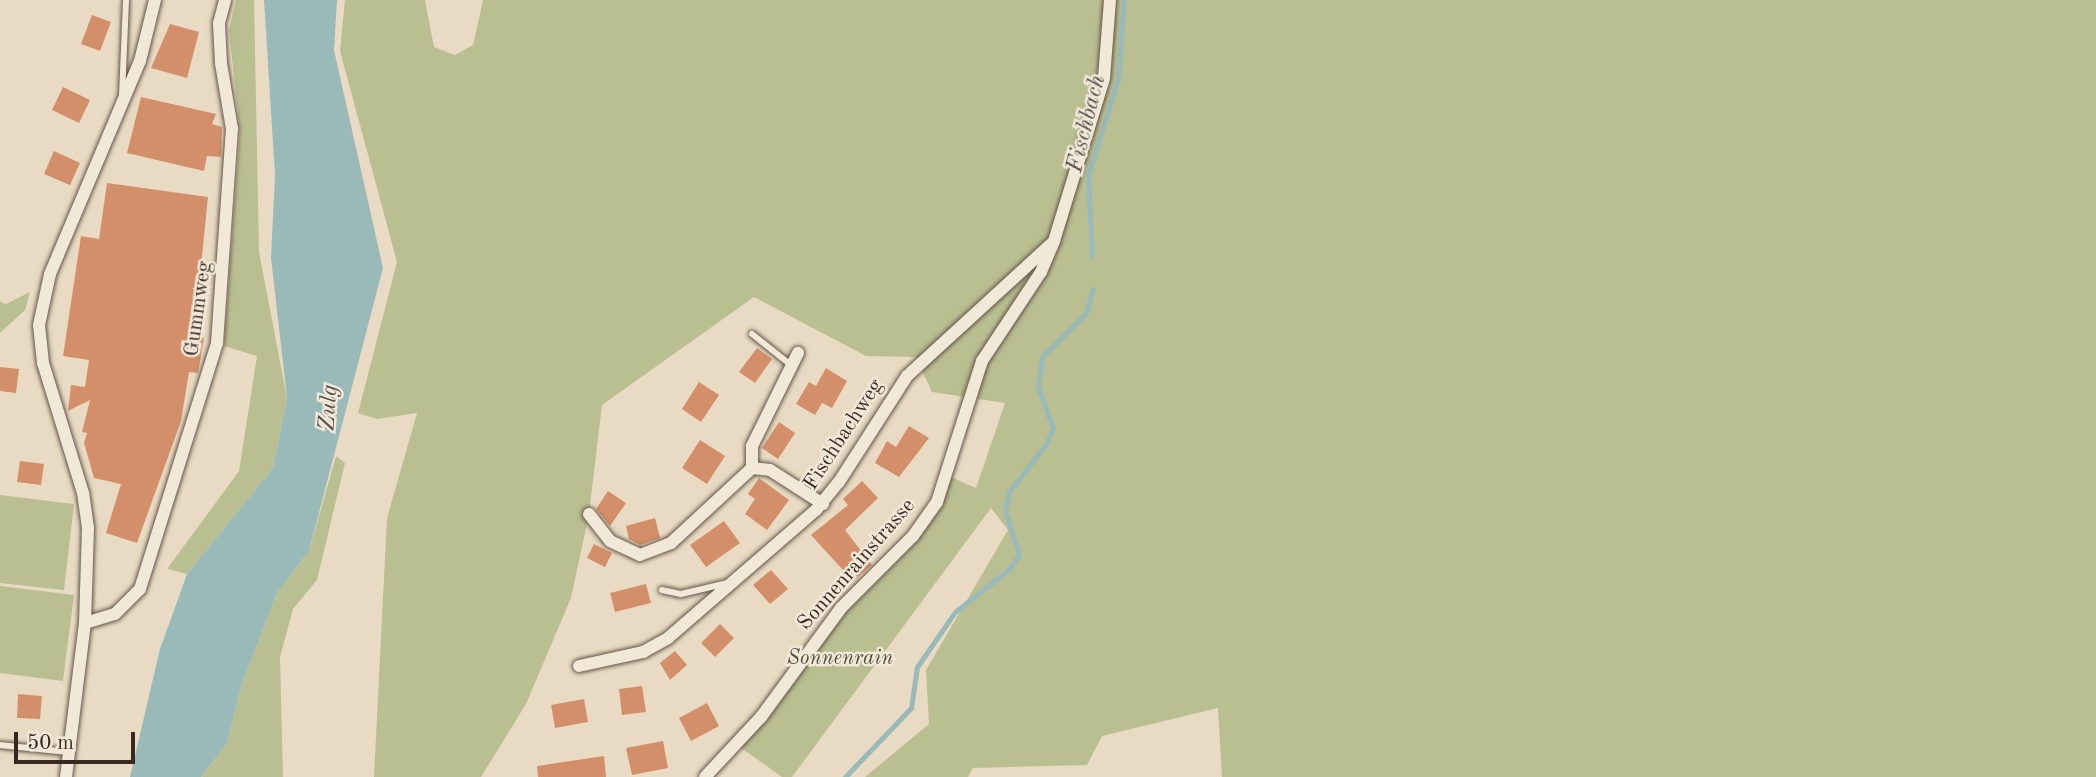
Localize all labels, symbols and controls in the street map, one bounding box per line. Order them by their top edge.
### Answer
water label: Fischbach [1062,72,1112,176]
street label: Gummweg [180,260,218,358]
street label: Fischbachweg [799,375,889,495]
water label: Zulg [314,384,344,432]
street label: Sonnenrainstrasse [793,494,921,636]
park label: Sonnenrain [787,646,893,672]
scale bar [18,718,138,762]
text: 50 m [27,733,74,754]

